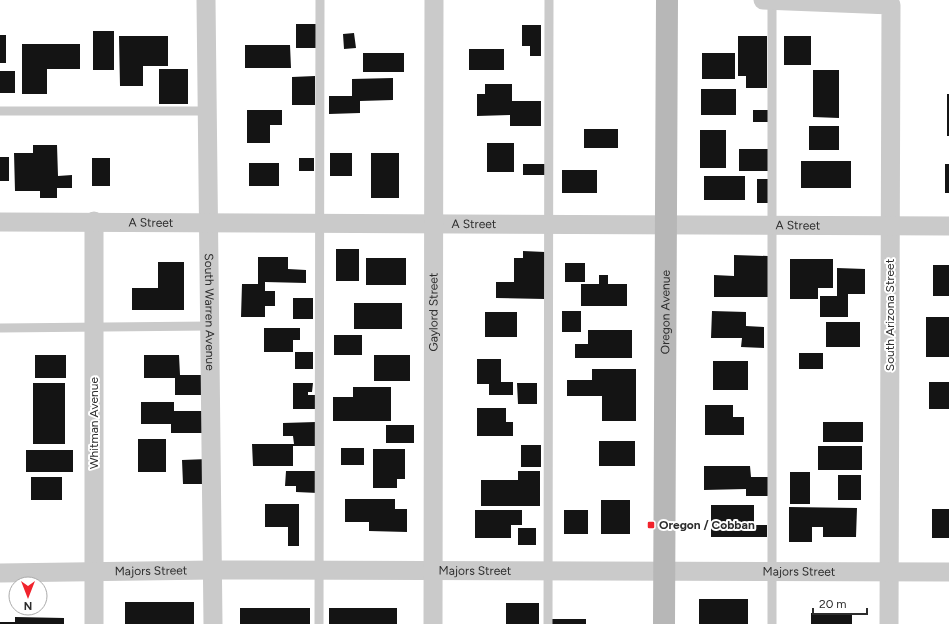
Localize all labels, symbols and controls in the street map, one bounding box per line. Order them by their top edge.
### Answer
street label: A Street [129,216,174,230]
street label: A Street [452,217,497,231]
street label: A Street [776,218,821,232]
street label: South Warren Avenue [202,253,217,371]
street label: South Arizona Street [883,258,897,371]
street label: Oregon Avenue [658,269,673,354]
street label: Gaylord Street [426,272,441,351]
street label: Whitman Avenue [87,376,101,469]
place label: Oregon / Cobban [659,518,755,532]
marker: Oregon / Cobban [646,520,656,530]
street label: Majors Street [115,563,188,578]
street label: Majors Street [439,564,512,578]
street label: Majors Street [763,564,836,579]
north arrow [8,576,48,616]
scale bar [813,590,867,616]
text: 20 m [819,597,847,611]
text: N [24,599,32,612]

